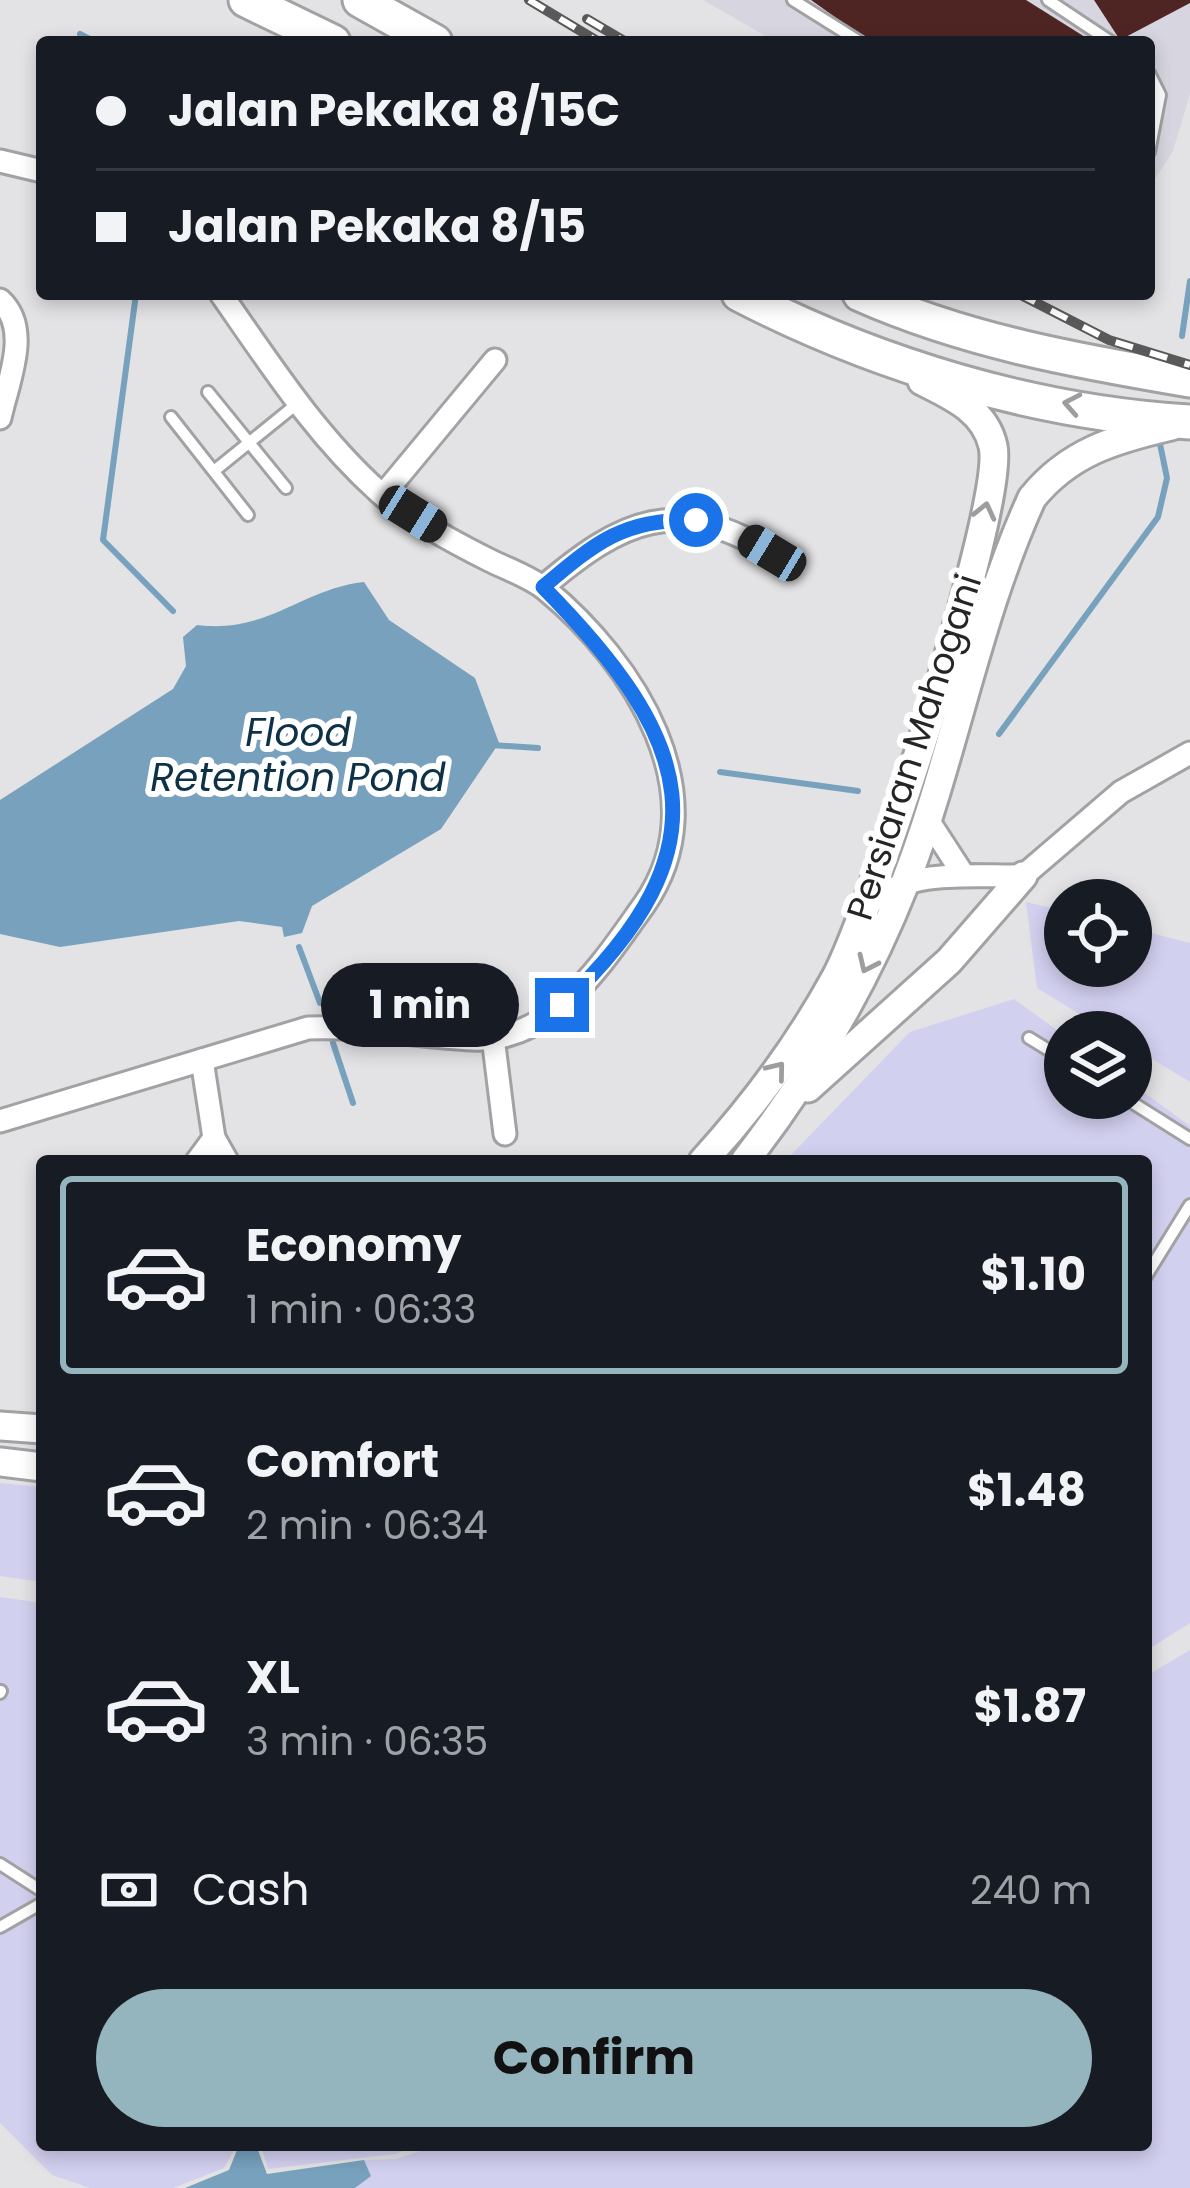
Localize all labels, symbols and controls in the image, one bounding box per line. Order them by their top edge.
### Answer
text: Jalan Pekaka 8/15C [168,79,620,142]
text: Jalan Pekaka 8/15 [168,195,586,258]
one-way arrow [1062,392,1082,418]
car [373,480,453,548]
route start [669,493,723,547]
one-way arrow [971,502,996,522]
car [732,519,812,587]
street label: Persiaran Mahogani [834,567,994,927]
water label: Flood Retention Pond [150,705,446,805]
map controls [1044,879,1152,1119]
button: locate [1044,879,1152,987]
one-way arrow [858,952,882,973]
callout: 1 min [322,963,520,1047]
text: 1 min [369,977,471,1032]
route end [535,978,589,1032]
button: layers [1044,1011,1152,1119]
one-way arrow [763,1062,784,1084]
text: Economy [246,1214,461,1277]
icon: car [102,1221,210,1329]
text: $1.10 [981,1243,1086,1306]
text: 1 min · 06:33 [246,1282,476,1337]
text: Comfort [246,1430,439,1493]
icon: car [102,1437,210,1545]
text: $1.48 [967,1459,1086,1522]
text: 2 min · 06:34 [246,1498,488,1553]
text: XL [246,1646,300,1709]
icon: car [102,1653,210,1761]
text: $1.87 [974,1675,1086,1738]
text: 3 min · 06:35 [246,1714,488,1769]
icon: cash [96,1857,162,1923]
text: Cash [192,1858,309,1921]
text: 240 m [970,1863,1092,1918]
button: Confirm [96,1989,1092,2127]

